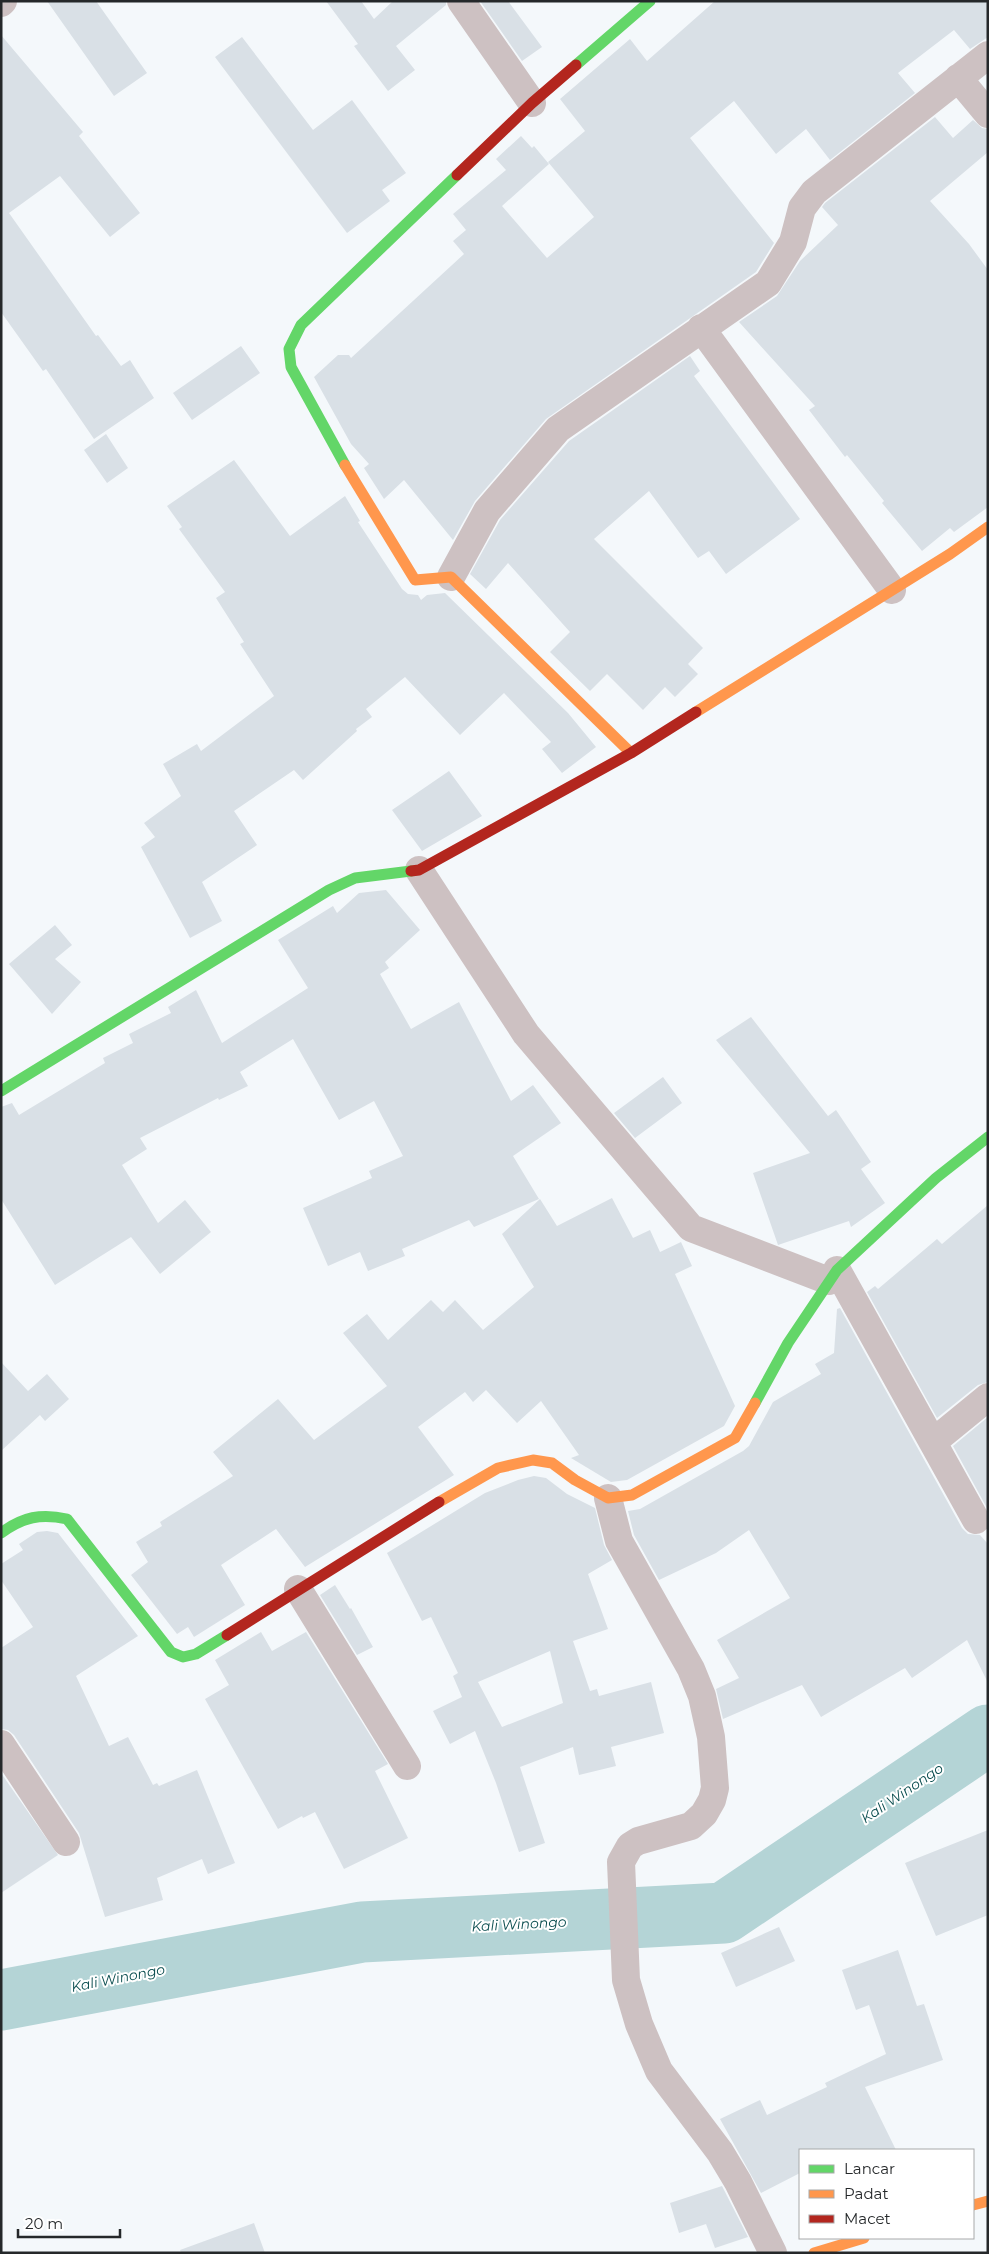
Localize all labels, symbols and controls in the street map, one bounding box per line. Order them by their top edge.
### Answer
water label: Kali Winongo [858,1759,947,1827]
water label: Kali Winongo [471,1913,567,1935]
water label: Kali Winongo [70,1960,167,1996]
legend [799,2149,974,2239]
text: Lancar [844,2159,895,2178]
text: Padat [844,2184,889,2203]
scale bar [18,2206,120,2238]
text: Macet [844,2209,891,2228]
text: 20 m [25,2214,63,2233]

